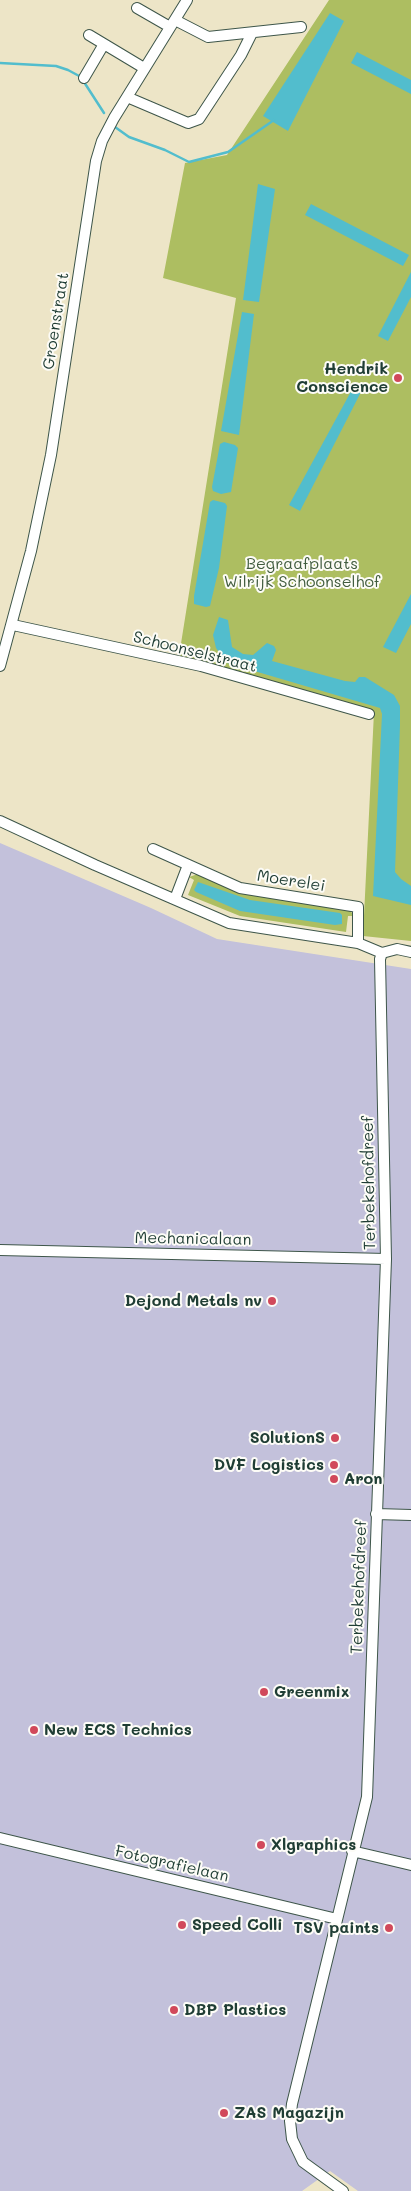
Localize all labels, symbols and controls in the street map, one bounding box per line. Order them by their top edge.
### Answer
street label: Groenstraat [39,271,73,371]
place label: Hendrik Conscience [296,359,388,397]
marker: Hendrik Conscience [392,372,404,384]
park label: Begraafplaats Wilrijk Schoonselhof [224,554,380,592]
street label: Schoonselstraat [131,627,259,677]
street label: Moerelei [255,866,327,896]
street label: Terbekehofdreef [358,1116,380,1250]
street label: Mechanicalaan [134,1228,252,1250]
place label: Dejond Metals nv [125,1291,262,1311]
marker: Dejond Metals nv [266,1295,278,1307]
place label: S0lutionS [250,1428,325,1448]
marker: S0lutionS [329,1432,341,1444]
place label: DVF Logistics [214,1455,324,1475]
marker: DVF Logistics [328,1459,340,1471]
place label: Aron [344,1469,382,1489]
marker: Aron [328,1473,340,1485]
street label: Terbekehofdreef [347,1520,371,1654]
place label: Greenmix [274,1682,349,1702]
marker: Greenmix [258,1686,270,1698]
place label: New ECS Technics [44,1720,192,1740]
marker: New ECS Technics [28,1724,40,1736]
place label: Xlgraphics [271,1835,356,1855]
marker: Xlgraphics [255,1839,267,1851]
street label: Fotografielaan [113,1842,231,1886]
place label: Speed Colli [192,1915,283,1935]
place label: TSV paints [294,1918,379,1938]
marker: Speed Colli [176,1919,188,1931]
marker: TSV paints [383,1922,395,1934]
place label: DBP Plastics [184,2000,286,2020]
marker: DBP Plastics [168,2004,180,2016]
place label: ZAS Magazijn [234,2103,344,2123]
marker: ZAS Magazijn [218,2107,230,2119]

